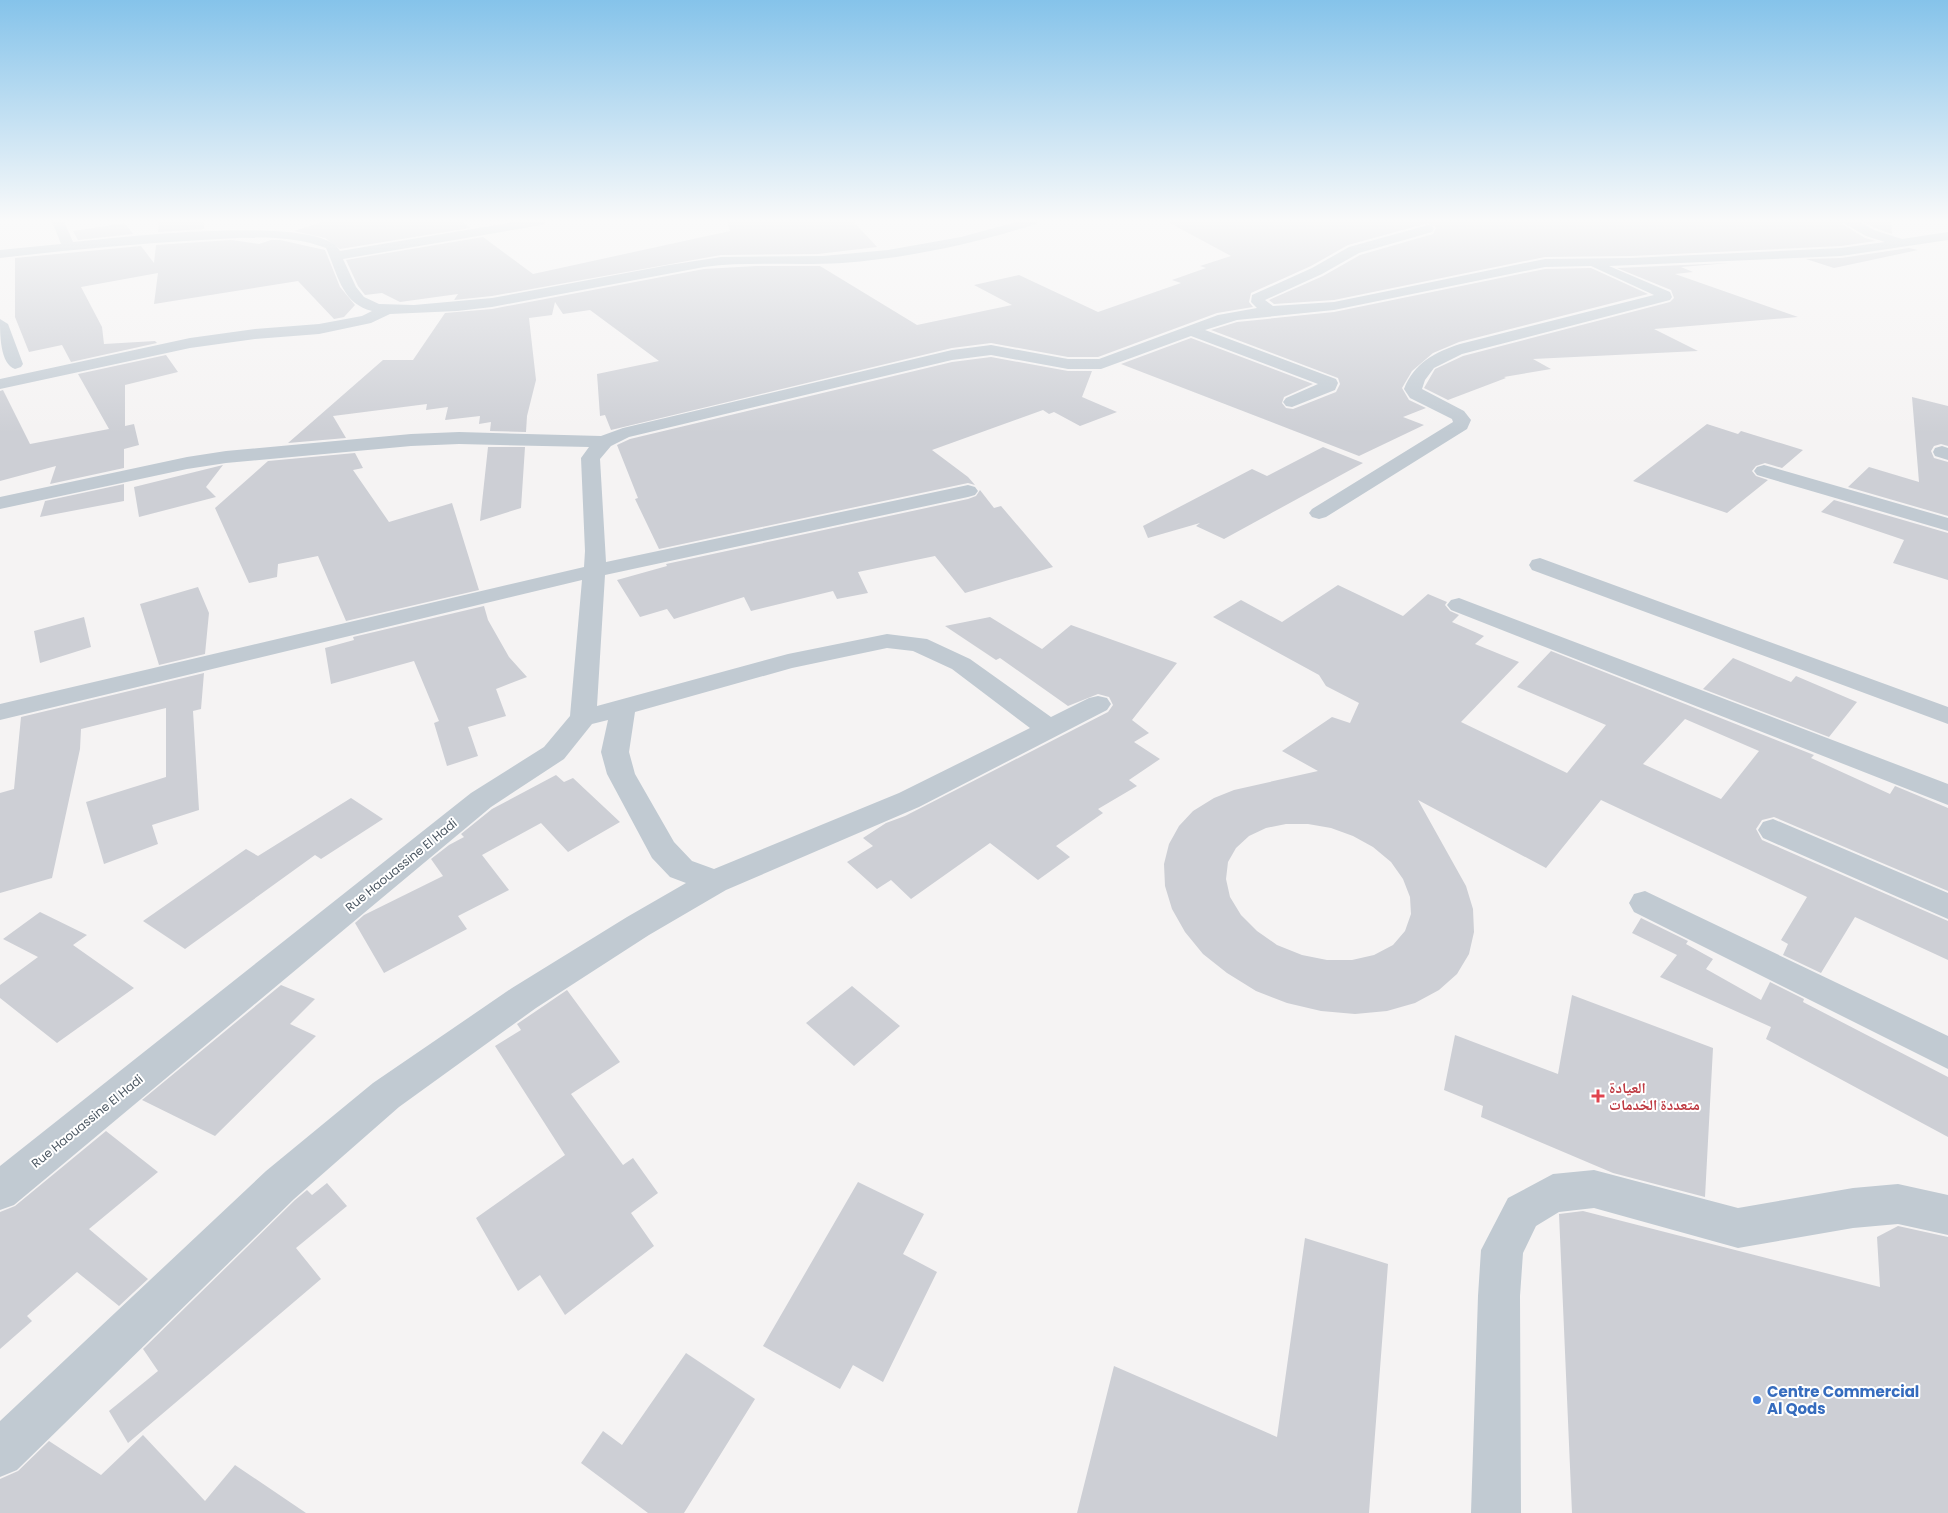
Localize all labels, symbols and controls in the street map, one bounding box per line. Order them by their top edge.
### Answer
street label: Rue Haouassine El Hadi [342,815,460,915]
street label: Rue Haouassine El Hadi [28,1071,146,1171]
place label: العيادة متعددة الخدمات [1609,1077,1700,1115]
marker: العيادة متعددة الخدمات [1591,1089,1605,1103]
place label: Centre Commercial Al Qods [1767,1381,1919,1419]
marker: Centre Commercial Al Qods [1751,1394,1763,1406]

